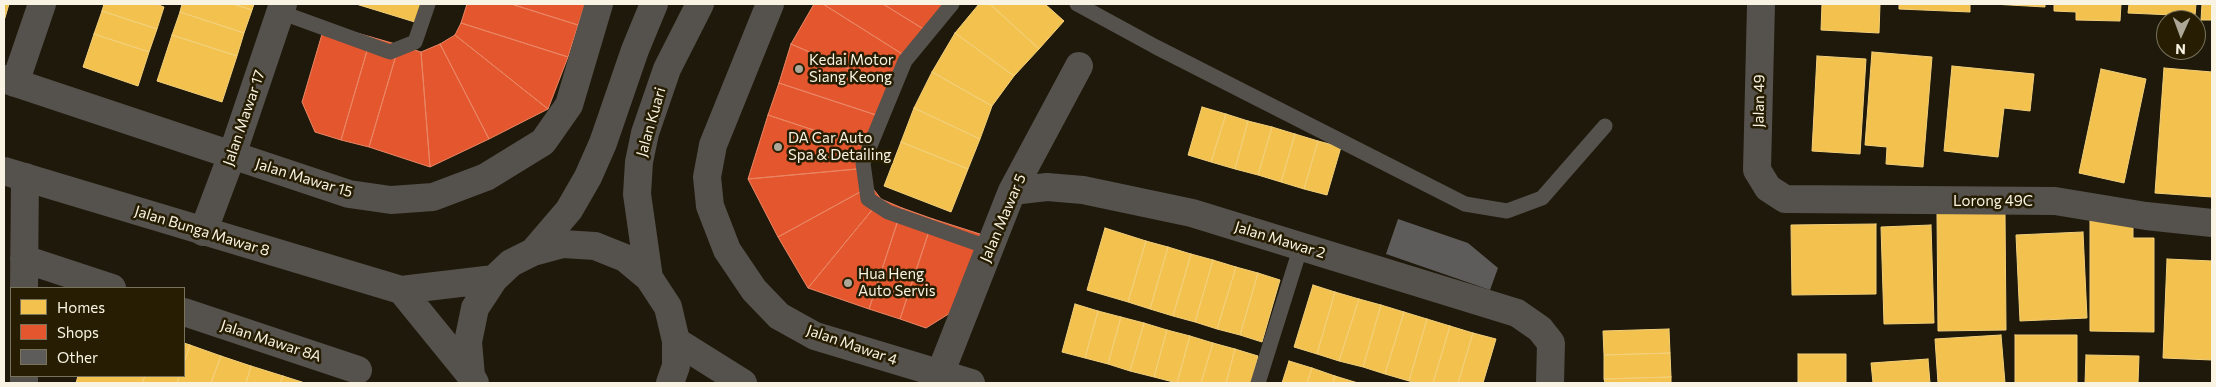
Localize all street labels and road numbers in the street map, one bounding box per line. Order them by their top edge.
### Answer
street label: Jalan Mawar 17 [219,68,269,168]
street label: Jalan 49 [1750,74,1768,128]
street label: Jalan Kuari [633,85,669,159]
street label: Jalan Mawar 15 [253,155,355,201]
street label: Jalan Mawar 5 [976,171,1030,265]
street label: Lorong 49C [1953,192,2033,210]
street label: Jalan Bunga Mawar 8 [132,202,272,260]
street label: Jalan Mawar 2 [1232,218,1328,262]
street label: Jalan Mawar 8A [218,316,324,366]
street label: Jalan Mawar 4 [804,321,900,369]

